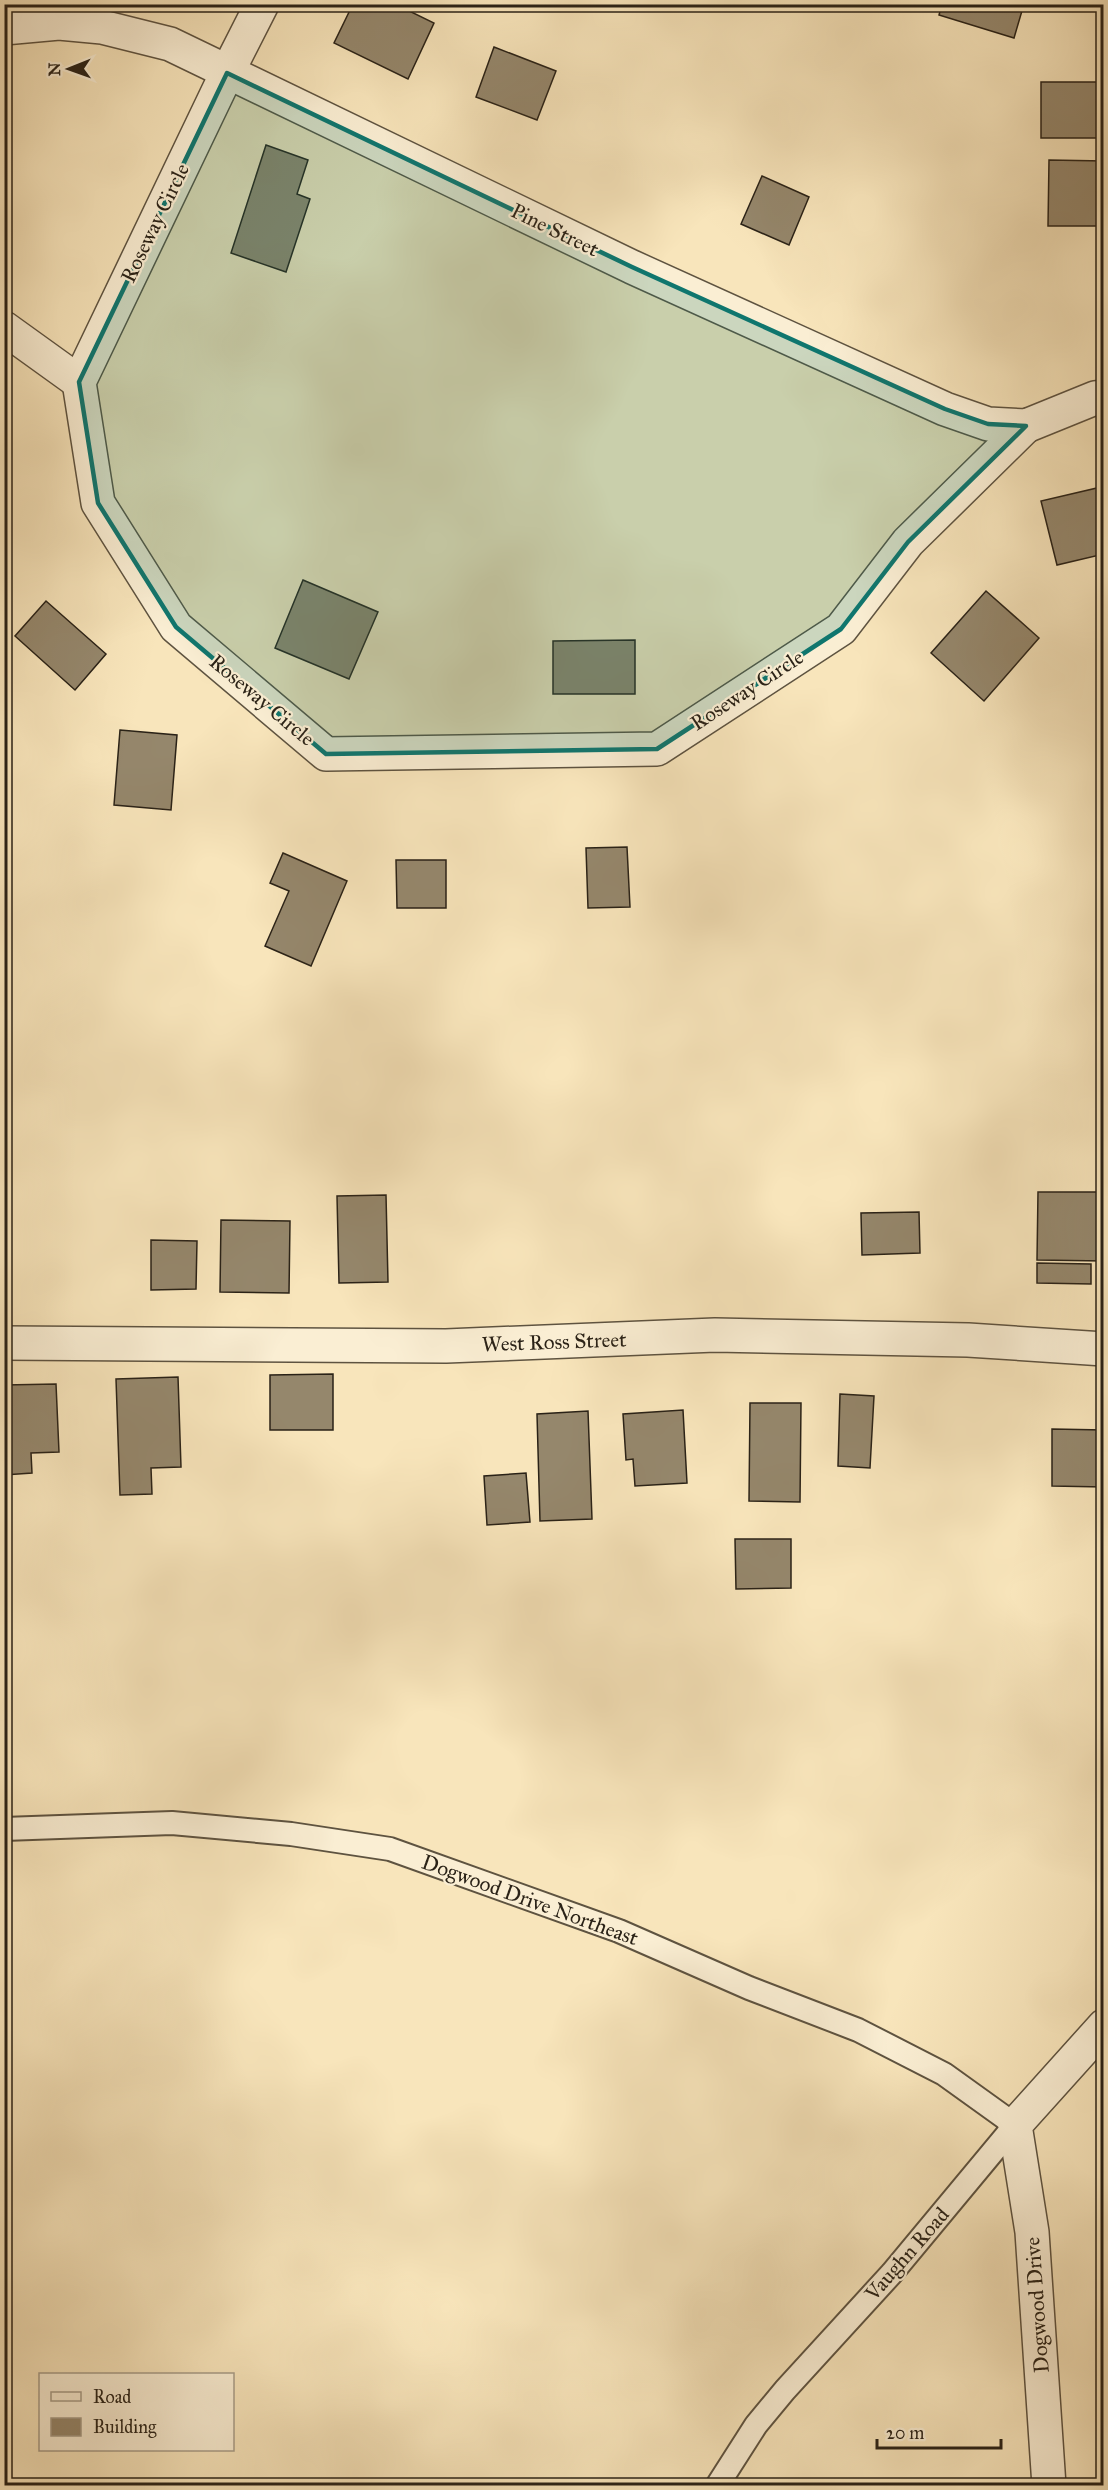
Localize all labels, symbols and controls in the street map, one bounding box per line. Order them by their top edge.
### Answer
north arrow [39,39,99,99]
text: N [45,62,64,76]
street label: Roseway Circle [115,159,195,287]
street label: Pine Street [507,198,604,263]
street label: Roseway Circle [686,644,809,736]
street label: Roseway Circle [204,648,320,752]
street label: West Ross Street [481,1326,627,1358]
street label: Dogwood Drive Northeast [418,1849,642,1951]
street label: Vaughn Road [859,2202,955,2307]
street label: Dogwood Drive [1019,2236,1055,2374]
legend [39,2373,234,2451]
text: Road [93,2386,131,2408]
scale bar [877,2412,1002,2450]
text: Building [93,2416,157,2439]
text: 20 m [886,2422,924,2444]

